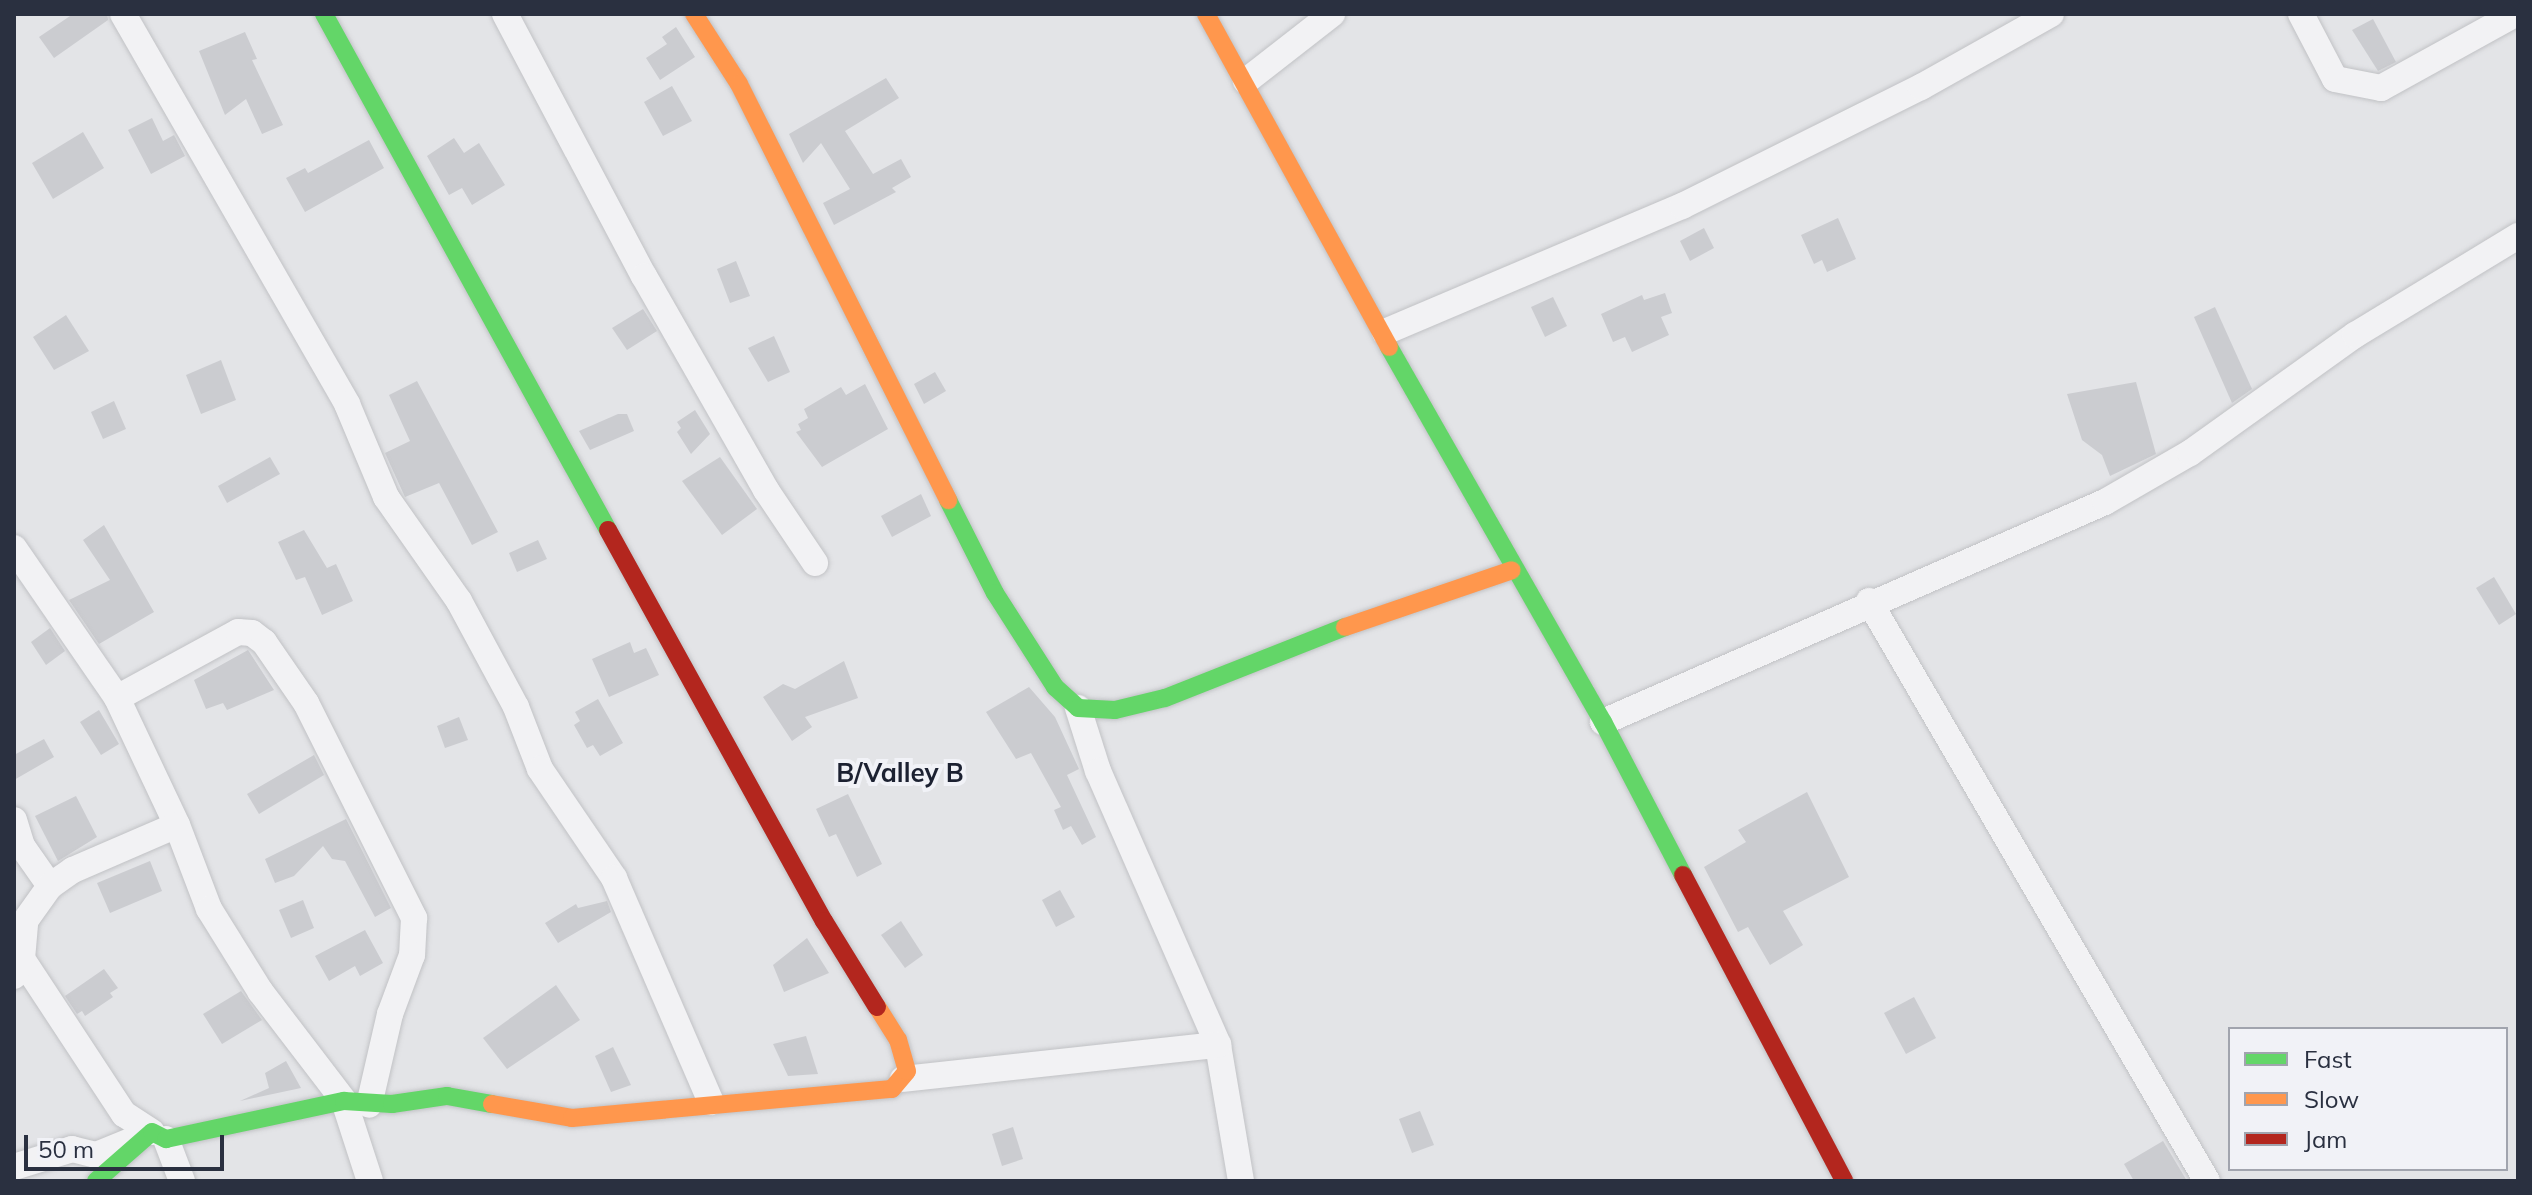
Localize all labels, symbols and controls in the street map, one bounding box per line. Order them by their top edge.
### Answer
district label: B/Valley B [836,757,964,789]
legend [2228,1027,2508,1171]
text: Fast [2304,1044,2352,1074]
text: Slow [2304,1084,2359,1114]
scale bar [28,1119,228,1169]
text: Jam [2304,1124,2347,1154]
text: 50 m [38,1134,94,1164]

